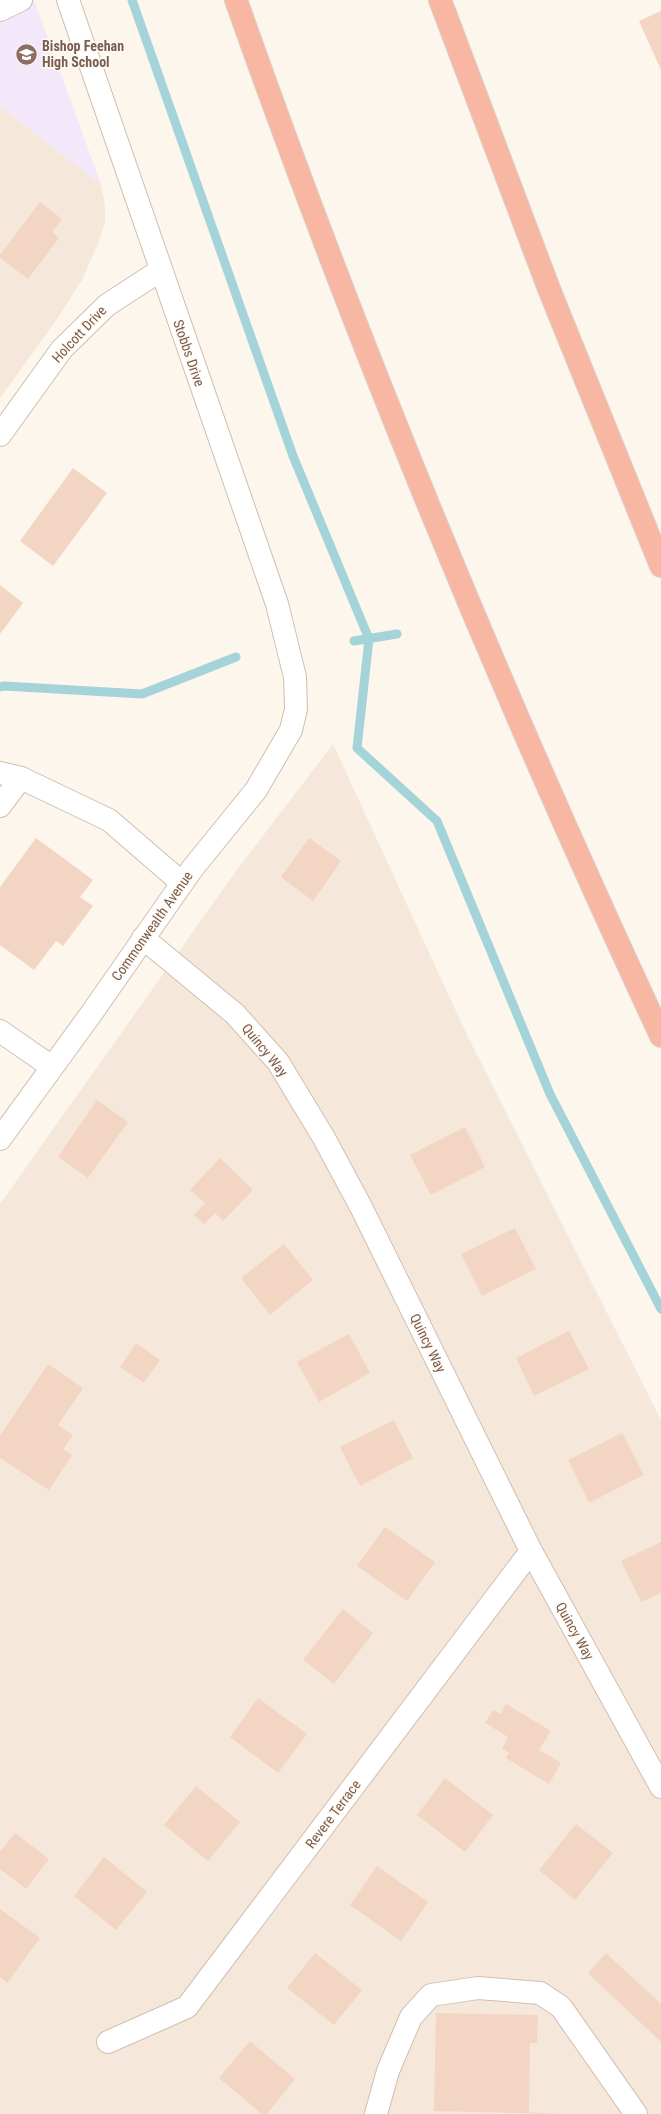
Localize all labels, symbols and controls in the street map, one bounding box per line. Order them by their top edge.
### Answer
place label: Bishop Feehan High School [42,38,124,70]
school or university icon: Bishop Feehan High School [14,41,40,67]
street label: Holcott Drive [49,302,110,366]
street label: Stobbs Drive [170,317,208,389]
street label: Commonwealth Avenue [108,868,196,984]
street label: Quincy Way [239,1020,291,1080]
street label: Quincy Way [407,1311,449,1375]
street label: Quincy Way [553,1599,597,1663]
street label: Revere Terrace [302,1776,364,1851]

